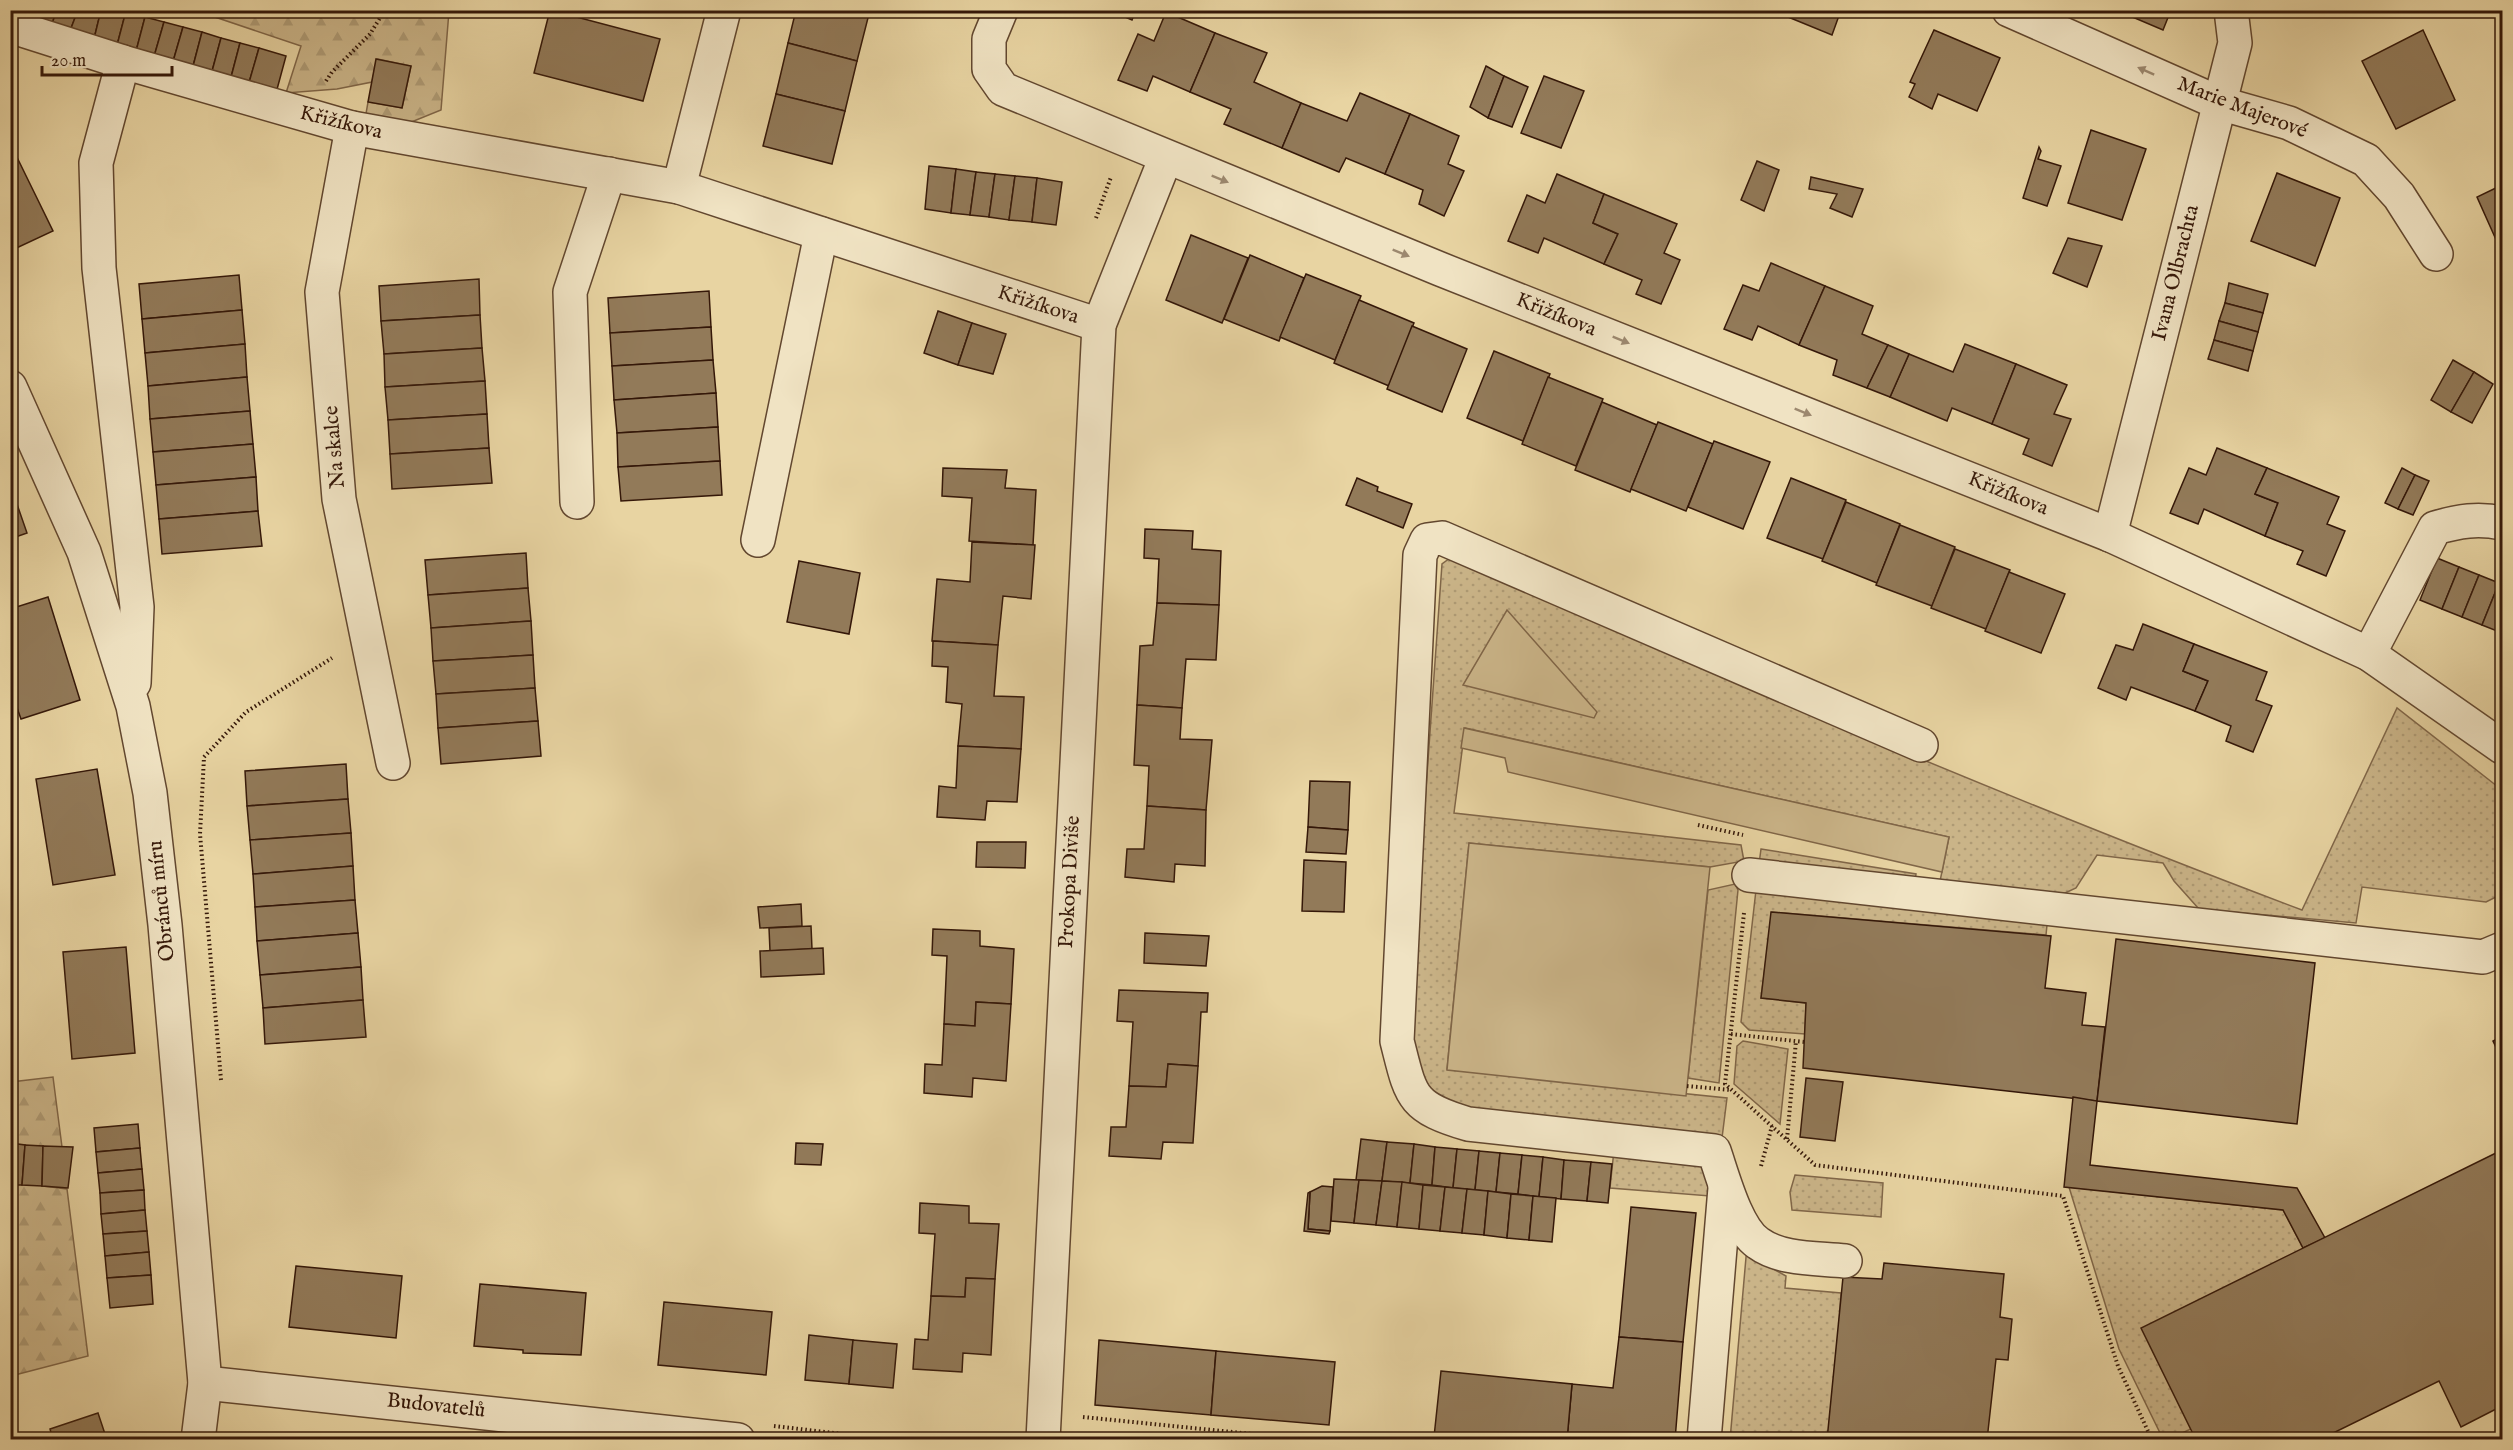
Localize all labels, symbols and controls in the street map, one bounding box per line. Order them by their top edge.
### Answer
scale bar [42,39,172,77]
text: 20 m [51,50,86,73]
one-way arrow [2137,66,2155,76]
street label: Marie Majerové [2173,71,2311,145]
street label: Křižíkova [297,100,386,147]
one-way arrow [1212,174,1230,184]
street label: Ivana Olbrachta [2146,201,2206,344]
one-way arrow [1392,249,1410,258]
street label: Křižíkova [994,279,1083,331]
street label: Křižíkova [1512,287,1601,344]
one-way arrow [1612,336,1630,345]
street label: Na skalce [318,404,352,490]
one-way arrow [1794,407,1812,417]
street label: Křižíkova [1964,466,2053,523]
street label: Prokopa Diviše [1053,815,1087,949]
street label: Obránců míru [142,839,182,963]
street label: Budovatelů [385,1387,487,1425]

